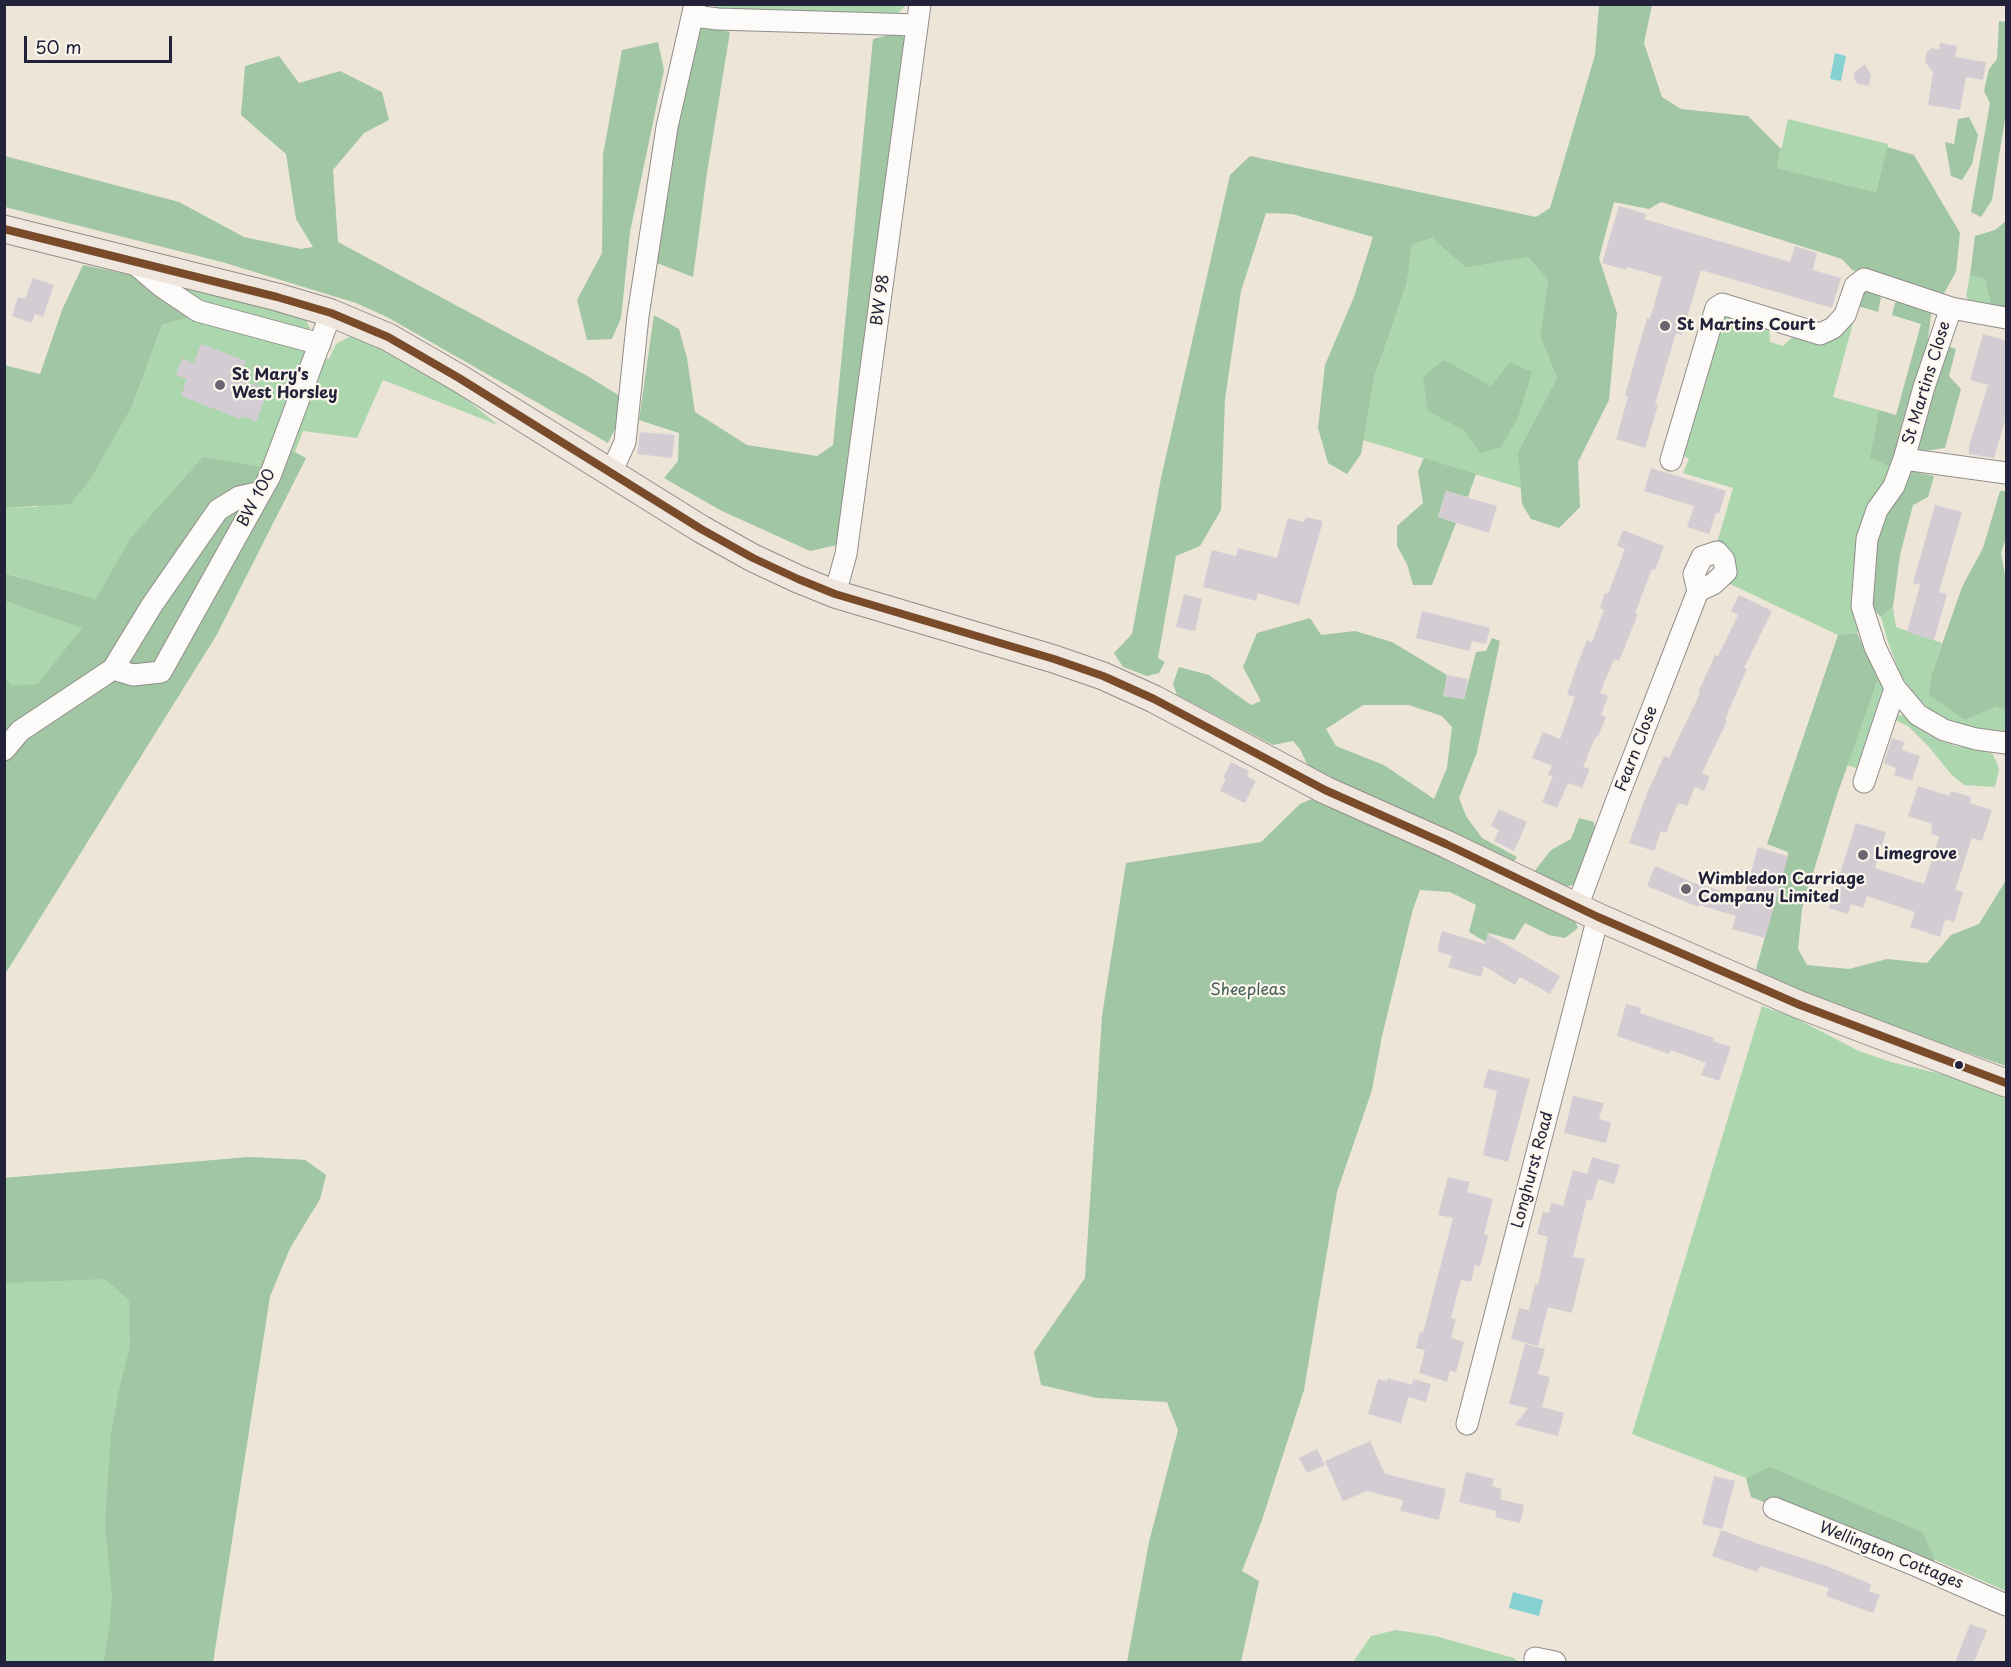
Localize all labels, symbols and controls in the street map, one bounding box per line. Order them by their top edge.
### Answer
scale bar [27,24,176,62]
text: 50 m [35,33,82,60]
street label: BW 98 [868,273,894,327]
place label: St Martins Court [1677,316,1816,336]
marker: St Martins Court [1658,319,1672,333]
street label: St Martins Close [1899,319,1955,447]
place label: St Mary's West Horsley [232,366,338,404]
marker: St Mary's West Horsley [213,378,227,392]
street label: BW 100 [234,466,280,530]
street label: Fearn Close [1612,704,1662,794]
place label: Limegrove [1875,845,1957,865]
marker: Limegrove [1856,848,1870,862]
place label: Wimbledon Carriage Company Limited [1698,870,1865,908]
marker: Wimbledon Carriage Company Limited [1679,882,1693,896]
park label: Sheepleas [1210,981,1286,1001]
unlabelled marker [1953,1059,1965,1071]
street label: Longhurst Road [1508,1110,1558,1230]
street label: Wellington Cottages [1816,1518,1966,1594]

